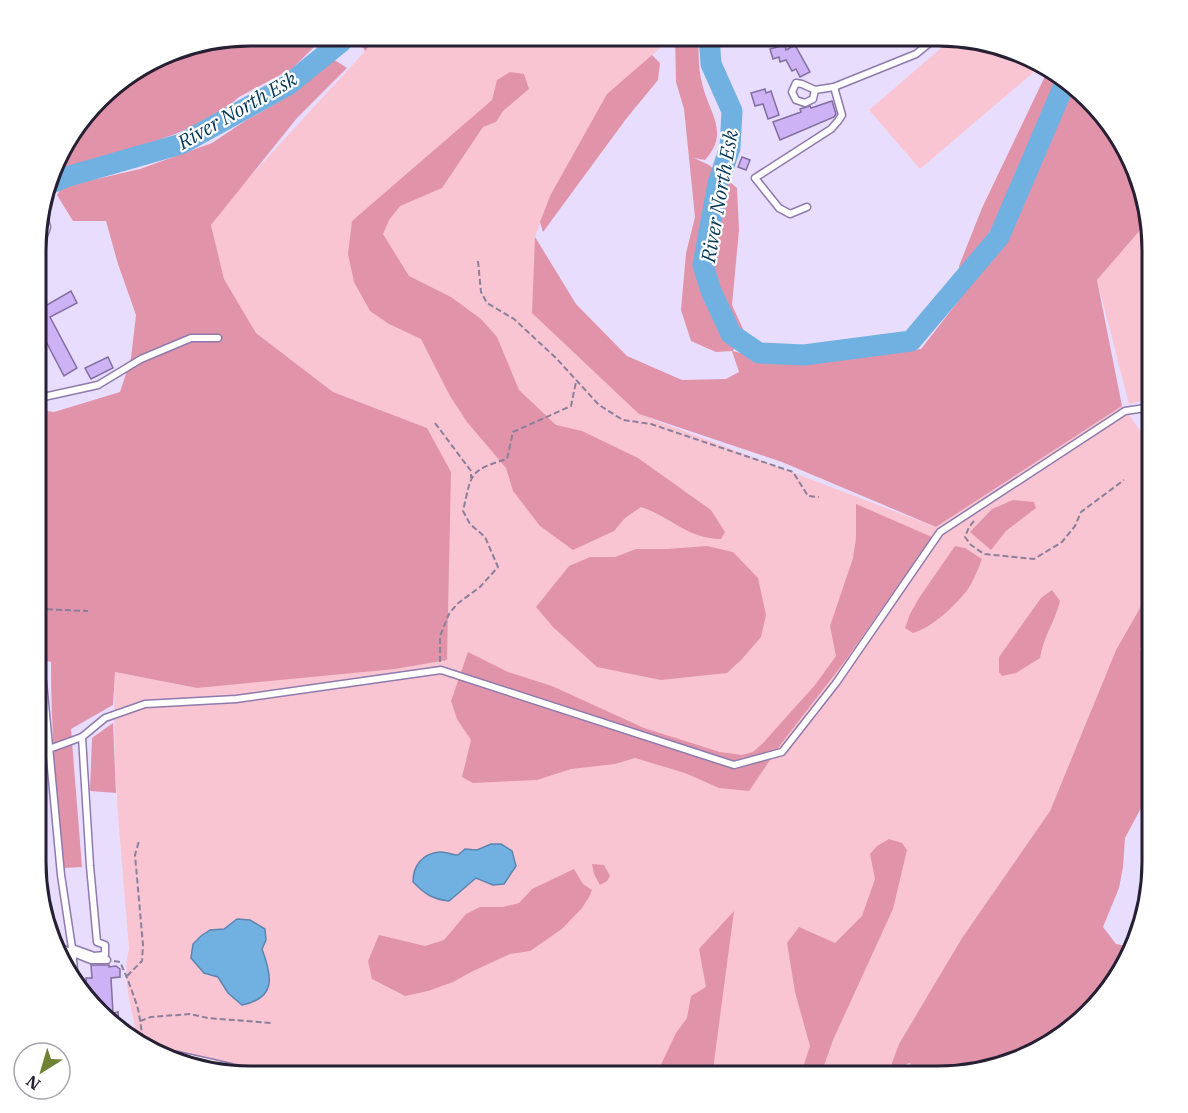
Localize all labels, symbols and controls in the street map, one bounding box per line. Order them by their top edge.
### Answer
water label: River North Esk [171,65,302,156]
water label: River North Esk [694,127,744,265]
north arrow [12,1041,72,1101]
text: N [22,1071,44,1095]

